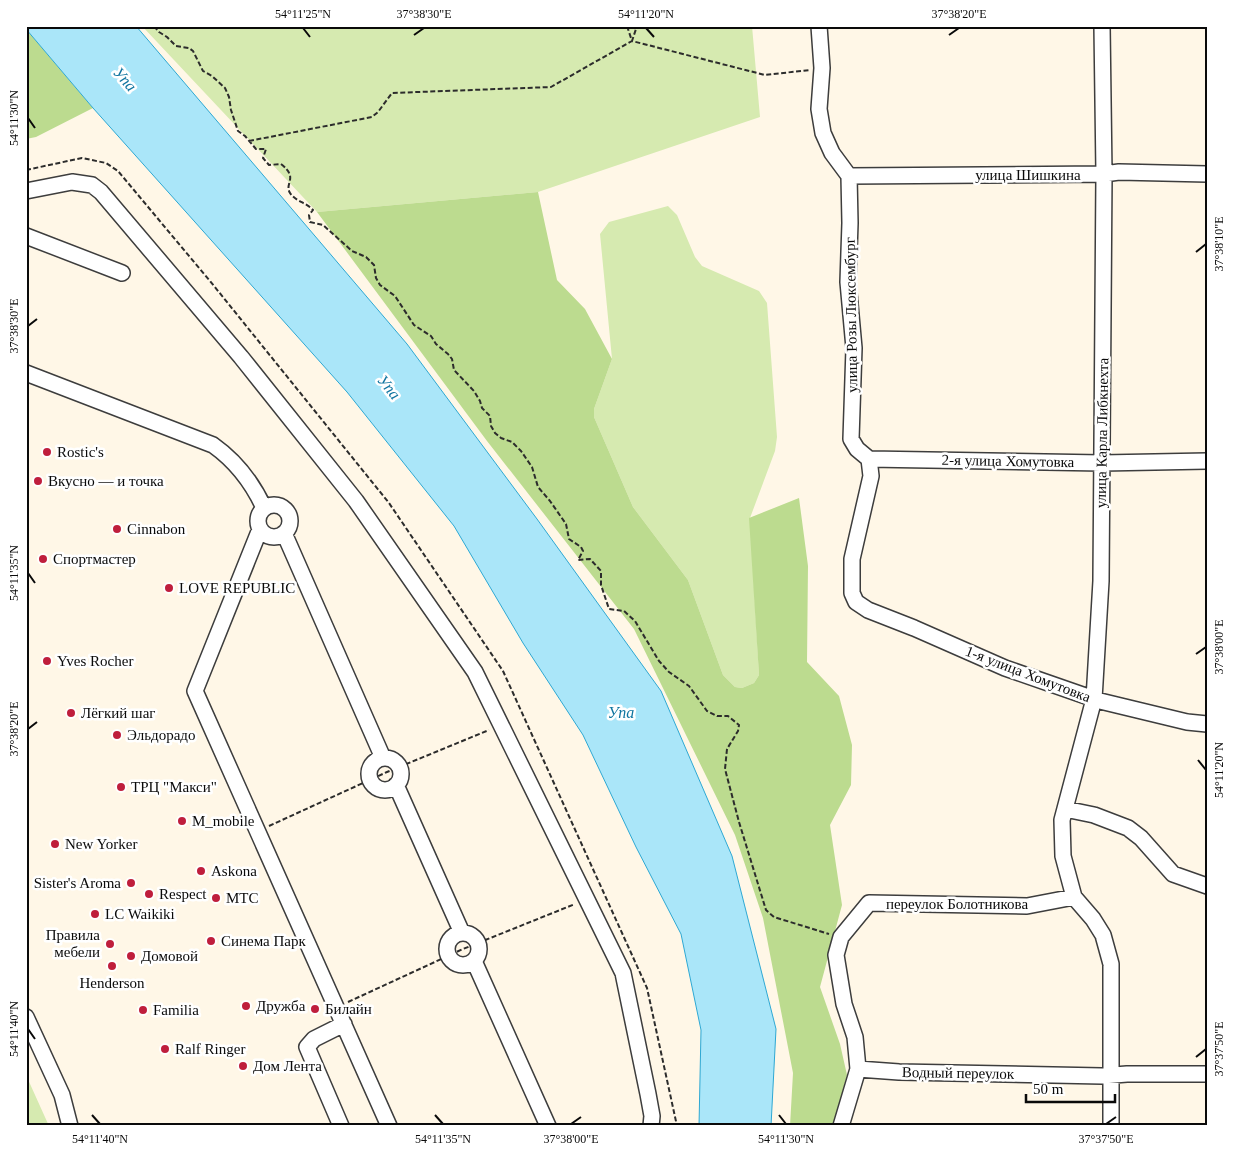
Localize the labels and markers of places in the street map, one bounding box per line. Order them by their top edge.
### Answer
place label: Rostic's [57,444,104,460]
marker: Rostic's [41,446,53,458]
place label: Вкусно — и точка [48,473,164,489]
marker: Вкусно — и точка [32,475,44,487]
place label: Cinnabon [127,521,186,537]
marker: Cinnabon [111,523,123,535]
place label: Спортмастер [53,551,136,567]
marker: Спортмастер [37,553,49,565]
place label: LOVE REPUBLIC [179,580,295,596]
marker: LOVE REPUBLIC [163,582,175,594]
place label: Yves Rocher [57,653,133,669]
marker: Yves Rocher [41,655,53,667]
place label: Лёгкий шаг [81,705,155,721]
marker: Лёгкий шаг [65,707,77,719]
place label: Эльдорадо [127,727,195,743]
marker: Эльдорадо [111,729,123,741]
place label: ТРЦ "Макси" [131,779,217,795]
marker: ТРЦ "Макси" [115,781,127,793]
place label: M_mobile [192,813,255,829]
marker: M_mobile [176,815,188,827]
place label: New Yorker [65,836,138,852]
marker: New Yorker [49,838,61,850]
place label: Askona [211,863,257,879]
marker: Askona [195,865,207,877]
place label: Sister's Aroma [34,875,121,891]
marker: Sister's Aroma [125,877,137,889]
place label: Respect [159,886,207,902]
marker: Respect [143,888,155,900]
place label: МТС [226,890,259,906]
marker: МТС [210,892,222,904]
place label: LC Waikiki [105,906,175,922]
marker: LC Waikiki [89,908,101,920]
place label: Правила мебели [46,927,100,960]
place label: Синема Парк [221,933,307,949]
marker: Синема Парк [205,935,217,947]
marker: Правила мебели [104,938,116,950]
place label: Домовой [141,948,198,964]
marker: Домовой [125,950,137,962]
marker: Henderson [106,960,118,972]
place label: Henderson [80,975,145,991]
place label: Дружба [256,998,306,1014]
marker: Дружба [240,1000,252,1012]
place label: Билайн [325,1001,372,1017]
place label: Familia [153,1002,199,1018]
marker: Билайн [309,1003,321,1015]
marker: Familia [137,1004,149,1016]
place label: Ralf Ringer [175,1041,245,1057]
marker: Ralf Ringer [159,1043,171,1055]
place label: Дом Лента [253,1058,322,1074]
marker: Дом Лента [237,1060,249,1072]

